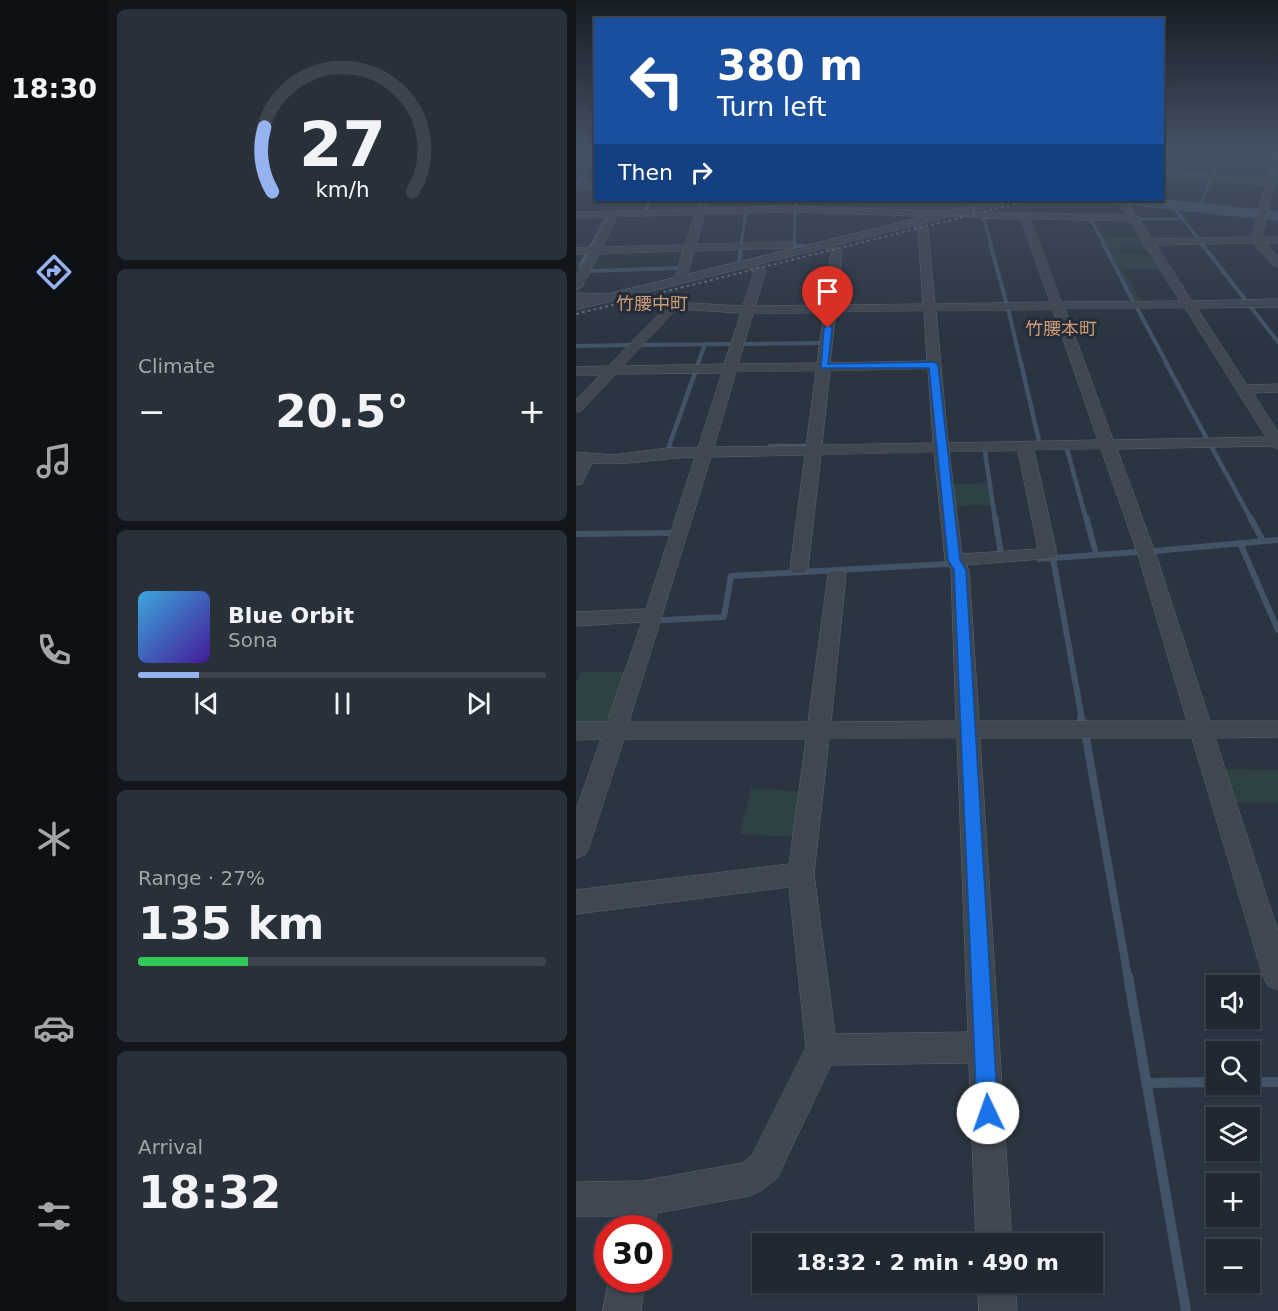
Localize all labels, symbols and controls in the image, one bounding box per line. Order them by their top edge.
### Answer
text: 380 m [717,41,863,90]
icon: left [618,42,696,120]
text: 18:30 [11,73,97,104]
text: Turn left [717,91,827,122]
text: 27 [299,108,385,181]
icon: right [685,156,718,189]
text: Then [618,160,673,185]
text: km/h [315,177,369,202]
icon: directions [33,251,75,293]
pin [802,266,853,328]
icon: arrive [811,275,844,308]
district label: 竹腰中町 [616,293,688,314]
district label: 竹腰本町 [1025,318,1097,339]
text: Climate [138,354,215,378]
text: 20.5° [275,385,409,438]
text: − [138,392,166,431]
text: + [518,392,546,431]
icon: music [33,440,75,482]
text: Blue Orbit [228,603,354,628]
text: Sona [228,628,278,652]
icon: phone [33,629,75,671]
icon: previous [190,687,223,720]
icon: pause [326,687,359,720]
icon: next [462,687,495,720]
icon: climate [33,818,75,860]
text: Range · 27% [138,866,265,890]
text: 135 km [138,897,324,950]
map controls [1206,975,1260,1293]
button: sound [1206,975,1260,1029]
icon: car [33,1007,75,1049]
button: search [1206,1041,1260,1095]
position arrow [956,1081,1020,1145]
button: layers [1206,1107,1260,1161]
text: Arrival [138,1135,203,1159]
text: 18:32 [138,1166,281,1219]
button: + [1206,1173,1260,1227]
icon: filters [33,1195,75,1237]
speed limit sign: 30 [594,1215,672,1293]
button: − [1206,1239,1260,1293]
text: 18:32 · 2 min · 490 m [796,1250,1059,1275]

